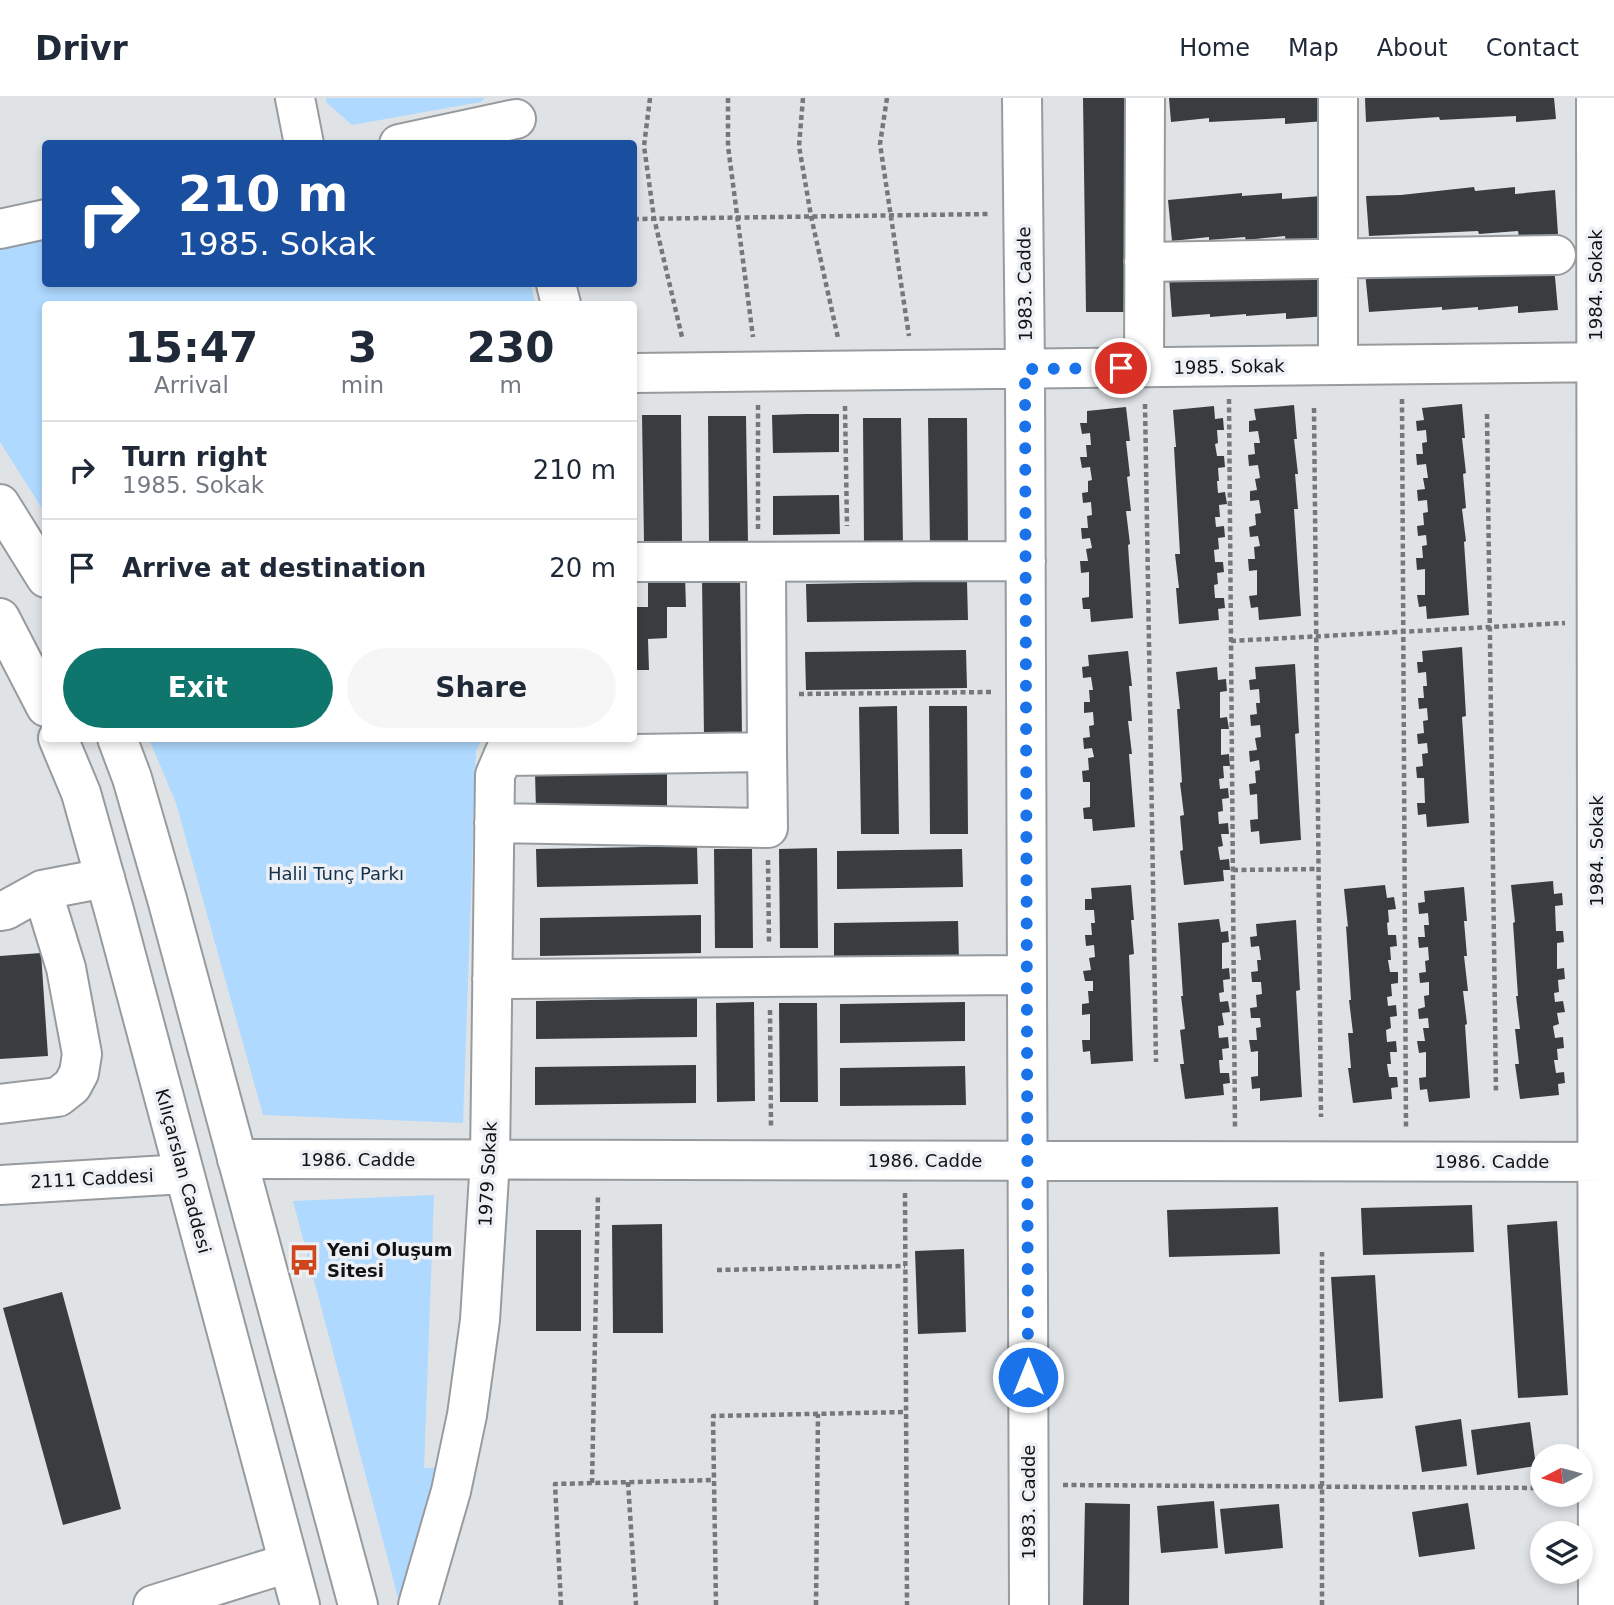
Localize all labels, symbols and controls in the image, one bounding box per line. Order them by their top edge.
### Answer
text: Drivr [35,29,128,68]
text: Home [1179,34,1250,62]
text: Map [1288,34,1339,62]
text: About [1377,34,1448,62]
text: Contact [1486,34,1579,62]
text: 210 m [178,166,348,223]
icon: right [63,168,154,259]
text: 1985. Sokak [178,225,376,263]
street label: 1983. Cadde [1013,226,1036,342]
street label: 1984. Sokak [1585,229,1606,341]
text: 15:47 [125,323,258,372]
text: 3 [348,323,377,372]
text: 230 [467,323,554,372]
pin [1091,338,1151,398]
icon: arrive [1102,349,1140,387]
street label: 1985. Sokak [1173,355,1285,378]
text: Arrival [154,372,229,398]
text: min [341,372,384,398]
text: m [499,372,522,398]
text: Turn right [122,442,267,472]
icon: right [63,451,101,489]
text: 210 m [533,455,616,485]
text: 1985. Sokak [122,472,264,498]
icon: arrive [63,549,101,587]
text: Arrive at destination [122,553,426,583]
text: 20 m [549,553,616,583]
button: Exit [63,648,333,728]
button: Share [347,648,616,728]
street label: 1984. Sokak [1586,795,1607,907]
park label: Halil Tunç Parkı [268,863,404,884]
street label: Kılıçarslan Caddesi [151,1086,216,1255]
street label: 1979 Sokak [474,1120,501,1227]
street label: 1986. Cadde [301,1149,415,1170]
street label: 1986. Cadde [868,1150,982,1171]
street label: 1986. Cadde [1435,1151,1549,1172]
street label: 2111 Caddesi [30,1165,154,1192]
place label: Yeni Oluşum Sitesi [326,1239,452,1281]
bus stop icon: Yeni Oluşum Sitesi [287,1243,321,1277]
position arrow [991,1340,1065,1414]
north arrow [1530,1444,1592,1507]
map controls [1530,1444,1593,1584]
street label: 1983. Cadde [1018,1445,1039,1559]
button: layers [1530,1521,1593,1584]

